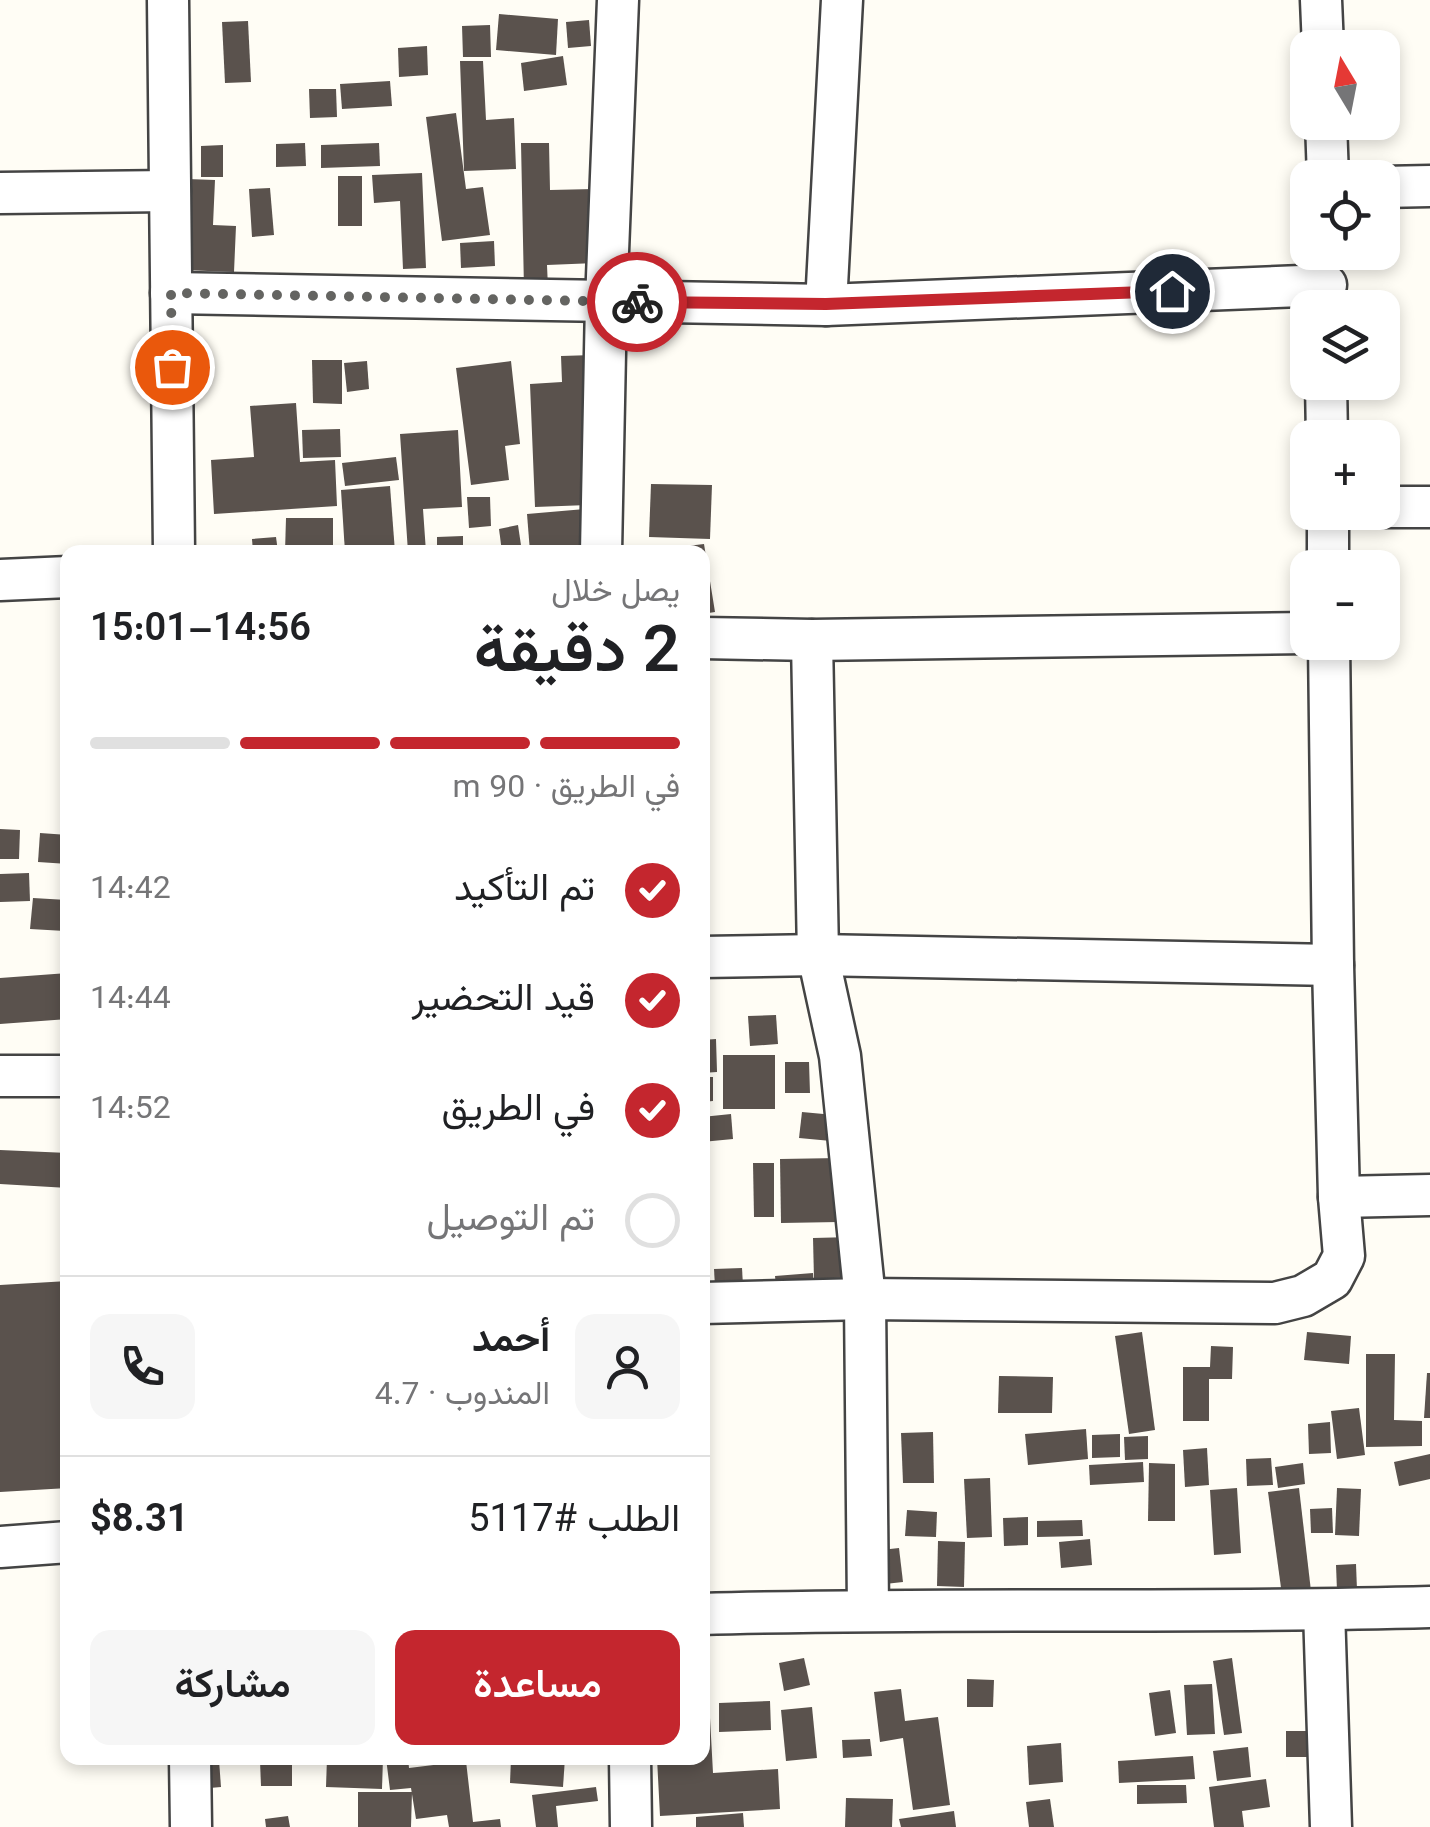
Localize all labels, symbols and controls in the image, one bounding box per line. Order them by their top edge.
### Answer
north arrow [1290,30,1400,140]
map controls [1290,30,1400,660]
button: locate [1290,160,1400,270]
pin [1130,249,1215,334]
courier [587,252,687,352]
icon: home [1145,264,1200,319]
icon: bike [610,275,665,330]
button: layers [1290,290,1400,400]
pin [130,325,215,410]
icon: bag [145,340,200,395]
button: + [1290,420,1400,530]
button: − [1290,550,1400,660]
text: يصل خلال [551,568,680,618]
text: 14:56–15:01 [90,601,311,660]
text: 2 دقيقة [474,604,680,706]
text: في الطريق · 90 m [453,764,680,814]
text: تم التأكيد [454,861,595,920]
icon: check [625,863,680,918]
text: 14:42 [90,865,171,915]
text: قيد التحضير [412,971,595,1030]
icon: check [625,973,680,1028]
text: 14:44 [90,975,171,1025]
text: في الطريق [442,1081,595,1140]
icon: check [625,1083,680,1138]
text: 14:52 [90,1085,171,1135]
text: تم التوصيل [426,1191,595,1250]
text: أحمد [472,1312,550,1371]
button: phone [90,1314,195,1419]
button: person [575,1314,680,1419]
text: المندوب · 4.7 [375,1371,550,1421]
text: $8.31 [90,1492,189,1551]
text: الطلب #5117 [468,1492,680,1551]
button: مشاركة [90,1630,375,1745]
button: مساعدة [395,1630,680,1745]

